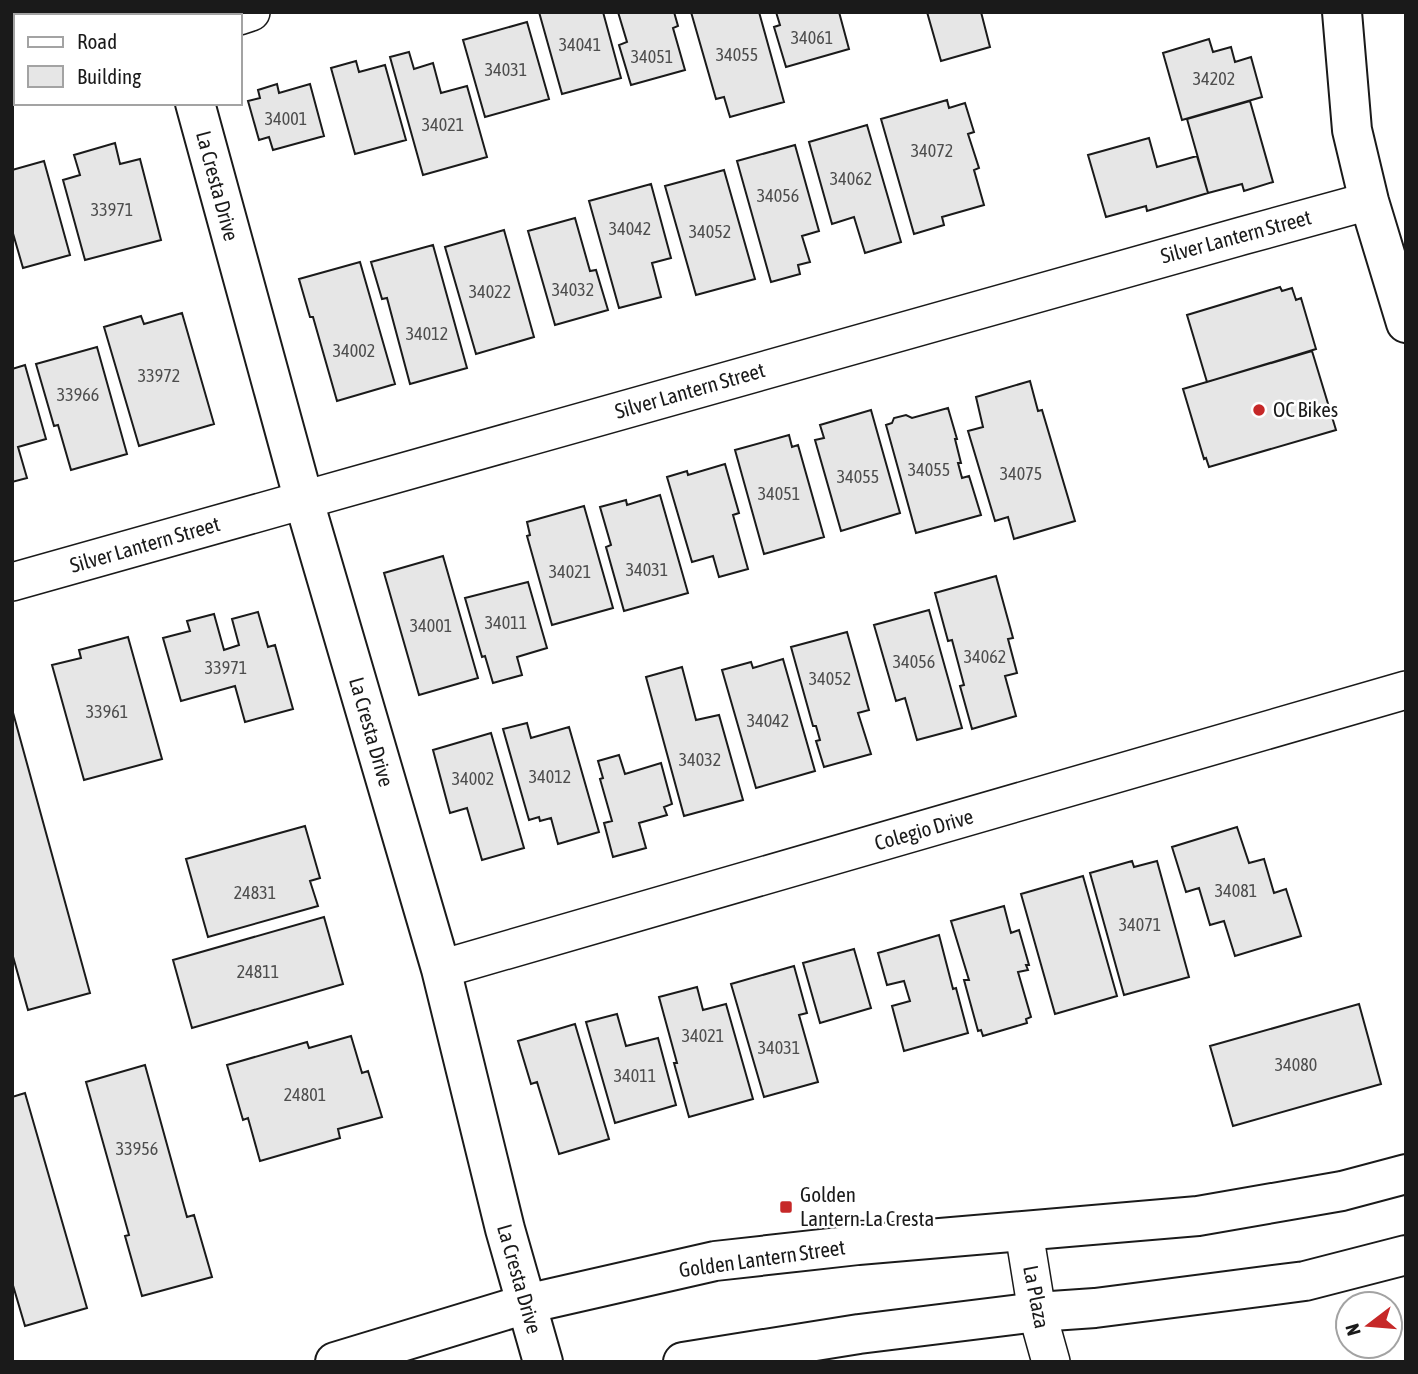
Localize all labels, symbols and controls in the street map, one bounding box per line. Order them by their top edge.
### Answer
legend [14,14,242,105]
house number: 34061 [791,27,833,48]
text: Road [77,29,117,53]
house number: 34041 [559,34,601,55]
house number: 34055 [716,44,758,65]
house number: 34051 [631,46,673,67]
house number: 34031 [485,59,527,80]
text: Building [77,64,141,88]
house number: 34202 [1193,68,1235,89]
house number: 34001 [265,108,307,129]
house number: 34021 [422,114,464,135]
street label: La Cresta Drive [192,128,244,243]
house number: 34072 [911,140,953,161]
house number: 34062 [830,168,872,189]
house number: 34056 [757,185,799,206]
house number: 33971 [91,199,133,220]
street label: Silver Lantern Street [1158,204,1314,268]
house number: 34042 [609,218,651,239]
house number: 34052 [689,221,731,242]
house number: 34032 [552,279,594,300]
house number: 34022 [469,281,511,302]
house number: 34012 [406,323,448,344]
house number: 34002 [333,340,375,361]
street label: Silver Lantern Street [612,357,767,423]
house number: 33972 [138,365,180,386]
house number: 33966 [57,384,99,405]
place label: OC Bikes [1273,397,1338,421]
marker: OC Bikes [1251,402,1267,418]
house number: 34055 [908,459,950,480]
house number: 34075 [1000,463,1042,484]
house number: 34055 [837,466,879,487]
house number: 34051 [758,483,800,504]
street label: Silver Lantern Street [67,511,222,577]
house number: 34031 [626,559,668,580]
house number: 34021 [549,561,591,582]
house number: 34011 [485,612,527,633]
house number: 34001 [410,615,452,636]
house number: 34062 [964,646,1006,667]
house number: 34056 [893,651,935,672]
house number: 33971 [205,657,247,678]
house number: 34052 [809,668,851,689]
street label: La Cresta Drive [345,674,399,789]
house number: 33961 [86,701,128,722]
house number: 34042 [747,710,789,731]
house number: 34032 [679,749,721,770]
house number: 34012 [529,766,571,787]
house number: 34002 [452,768,494,789]
street label: Colegio Drive [872,804,976,855]
house number: 34081 [1215,880,1257,901]
house number: 24831 [234,882,276,903]
house number: 34071 [1119,914,1161,935]
house number: 24811 [237,961,279,982]
house number: 34021 [682,1025,724,1046]
house number: 34031 [758,1037,800,1058]
house number: 34080 [1275,1054,1317,1075]
house number: 34011 [614,1065,656,1086]
house number: 24801 [284,1084,326,1105]
house number: 33956 [116,1138,158,1159]
place label: Golden Lantern-La Cresta [800,1182,934,1230]
marker: Golden Lantern-La Cresta [778,1199,794,1215]
street label: La Cresta Drive [493,1221,547,1336]
street label: Golden Lantern Street [677,1234,847,1282]
street label: La Plaza [1019,1263,1055,1330]
north arrow [1334,1290,1404,1360]
text: N [1341,1321,1365,1338]

